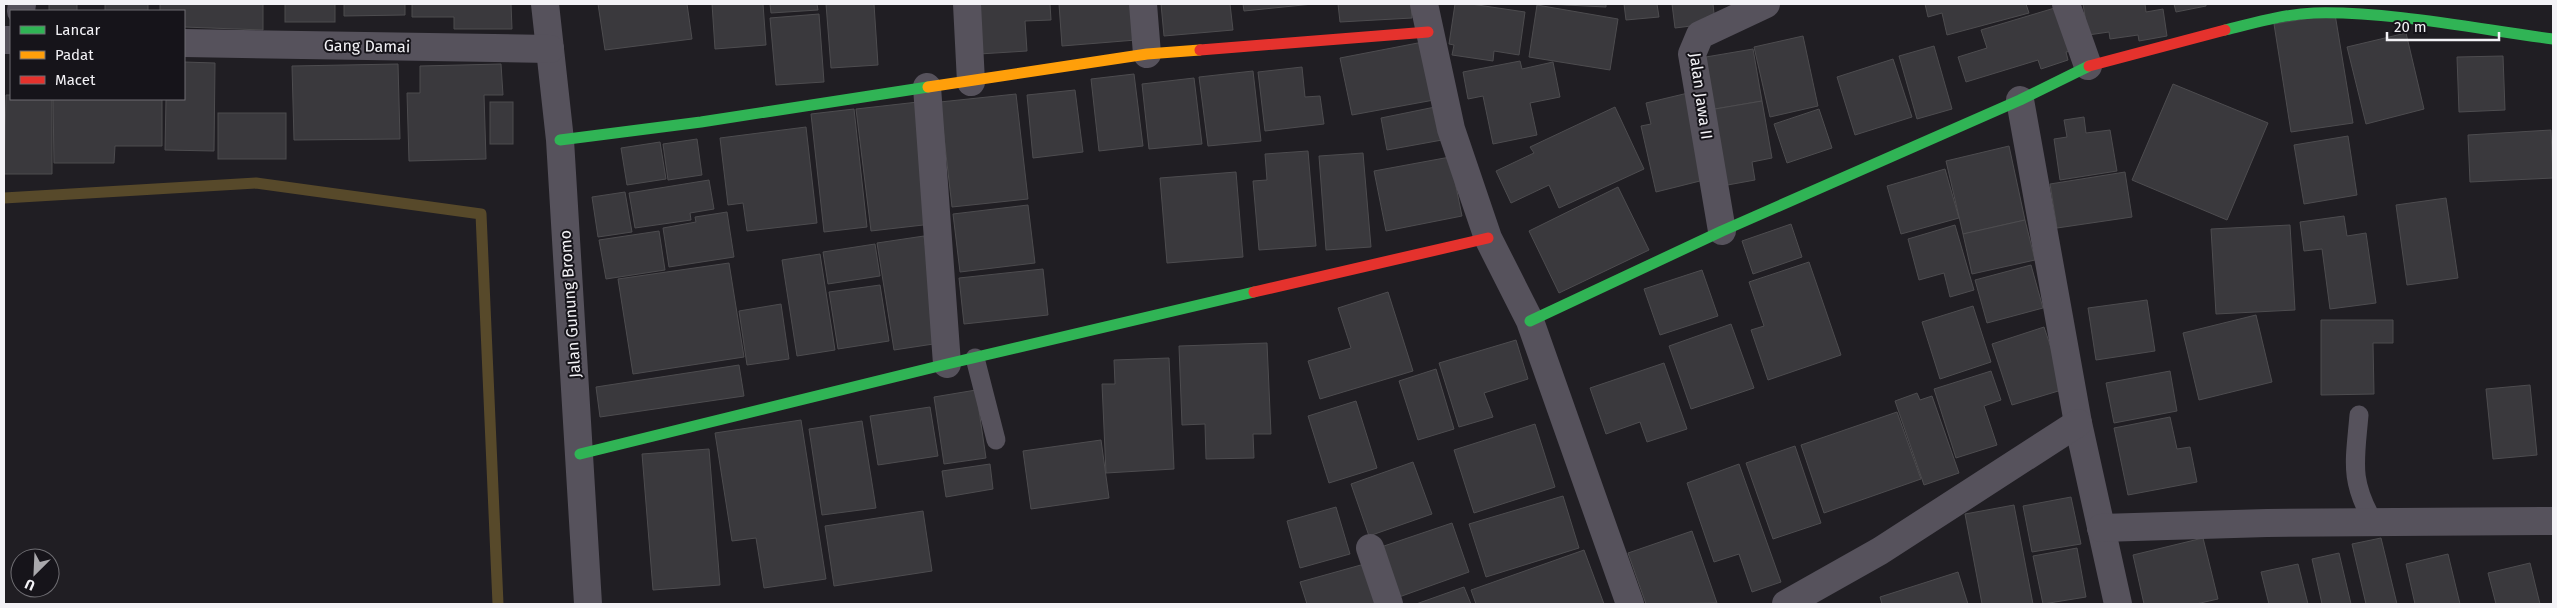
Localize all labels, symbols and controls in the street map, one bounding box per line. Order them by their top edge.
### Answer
legend [10,10,185,100]
scale bar [2387,10,2500,42]
text: 20 m [2394,18,2427,36]
text: Lancar [55,21,100,39]
street label: Gang Damai [324,36,410,56]
text: Padat [55,46,94,64]
street label: Jalan Jawa II [1686,51,1716,141]
text: Macet [55,71,96,89]
street label: Jalan Gunung Bromo [555,229,585,379]
north arrow [10,548,60,598]
text: U [22,575,38,594]

